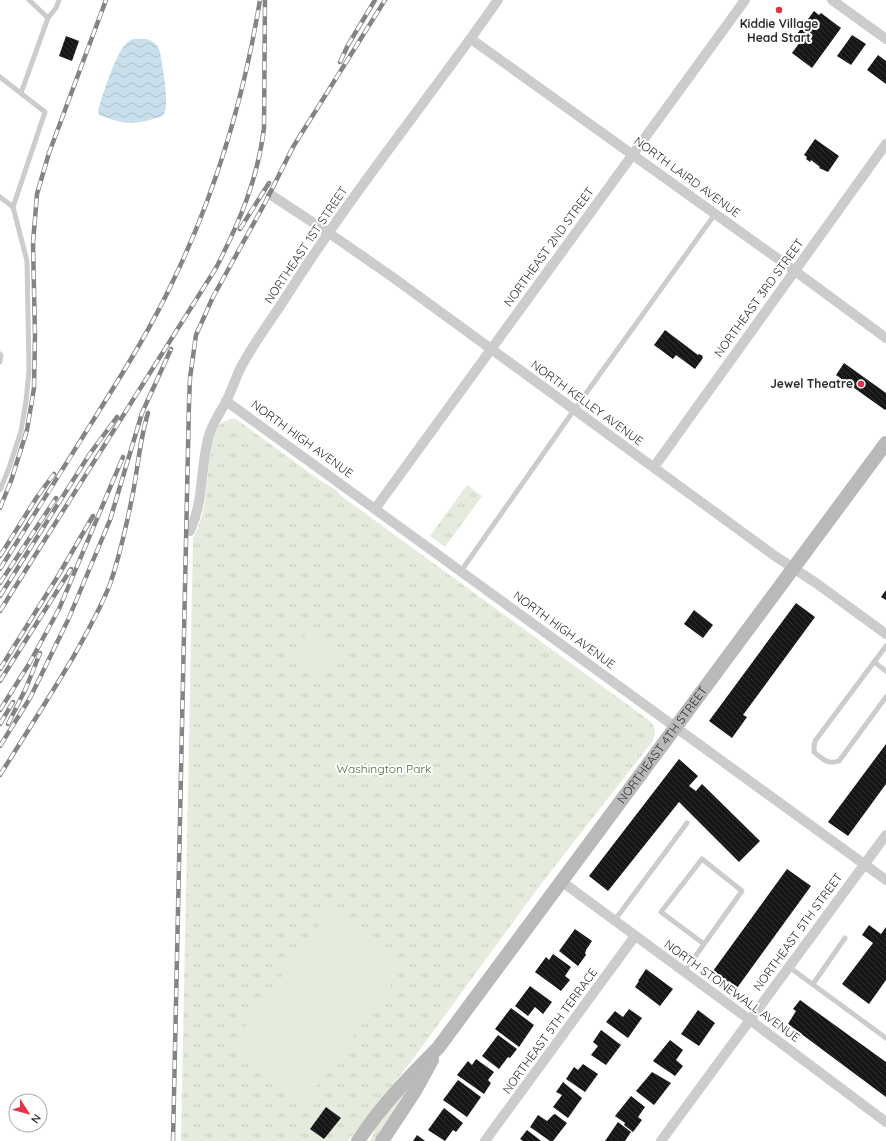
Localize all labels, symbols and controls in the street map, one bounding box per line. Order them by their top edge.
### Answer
marker: Kiddie Village Head Start [774,5,784,15]
place label: Kiddie Village Head Start [740,16,818,45]
street label: NORTH LAIRD AVENUE [631,133,743,220]
street label: NORTHEAST 1ST STREET [261,183,350,306]
street label: NORTHEAST 2ND STREET [500,184,597,309]
street label: NORTHEAST 3RD STREET [711,236,807,360]
street label: NORTH KELLEY AVENUE [528,357,646,448]
place label: Jewel Theatre [770,376,853,391]
marker: Jewel Theatre [856,379,866,389]
street label: NORTH HIGH AVENUE [248,397,356,481]
street label: NORTH HIGH AVENUE [510,588,618,672]
street label: NORTHEAST 4TH STREET [614,683,710,806]
park label: Washington Park [336,761,432,776]
street label: NORTHEAST 5TH STREET [750,870,845,994]
street label: NORTH STONEWALL AVENUE [661,936,803,1045]
street label: NORTHEAST 5TH TERRACE [499,965,600,1096]
north arrow [8,1093,48,1133]
text: N [28,1111,44,1126]

